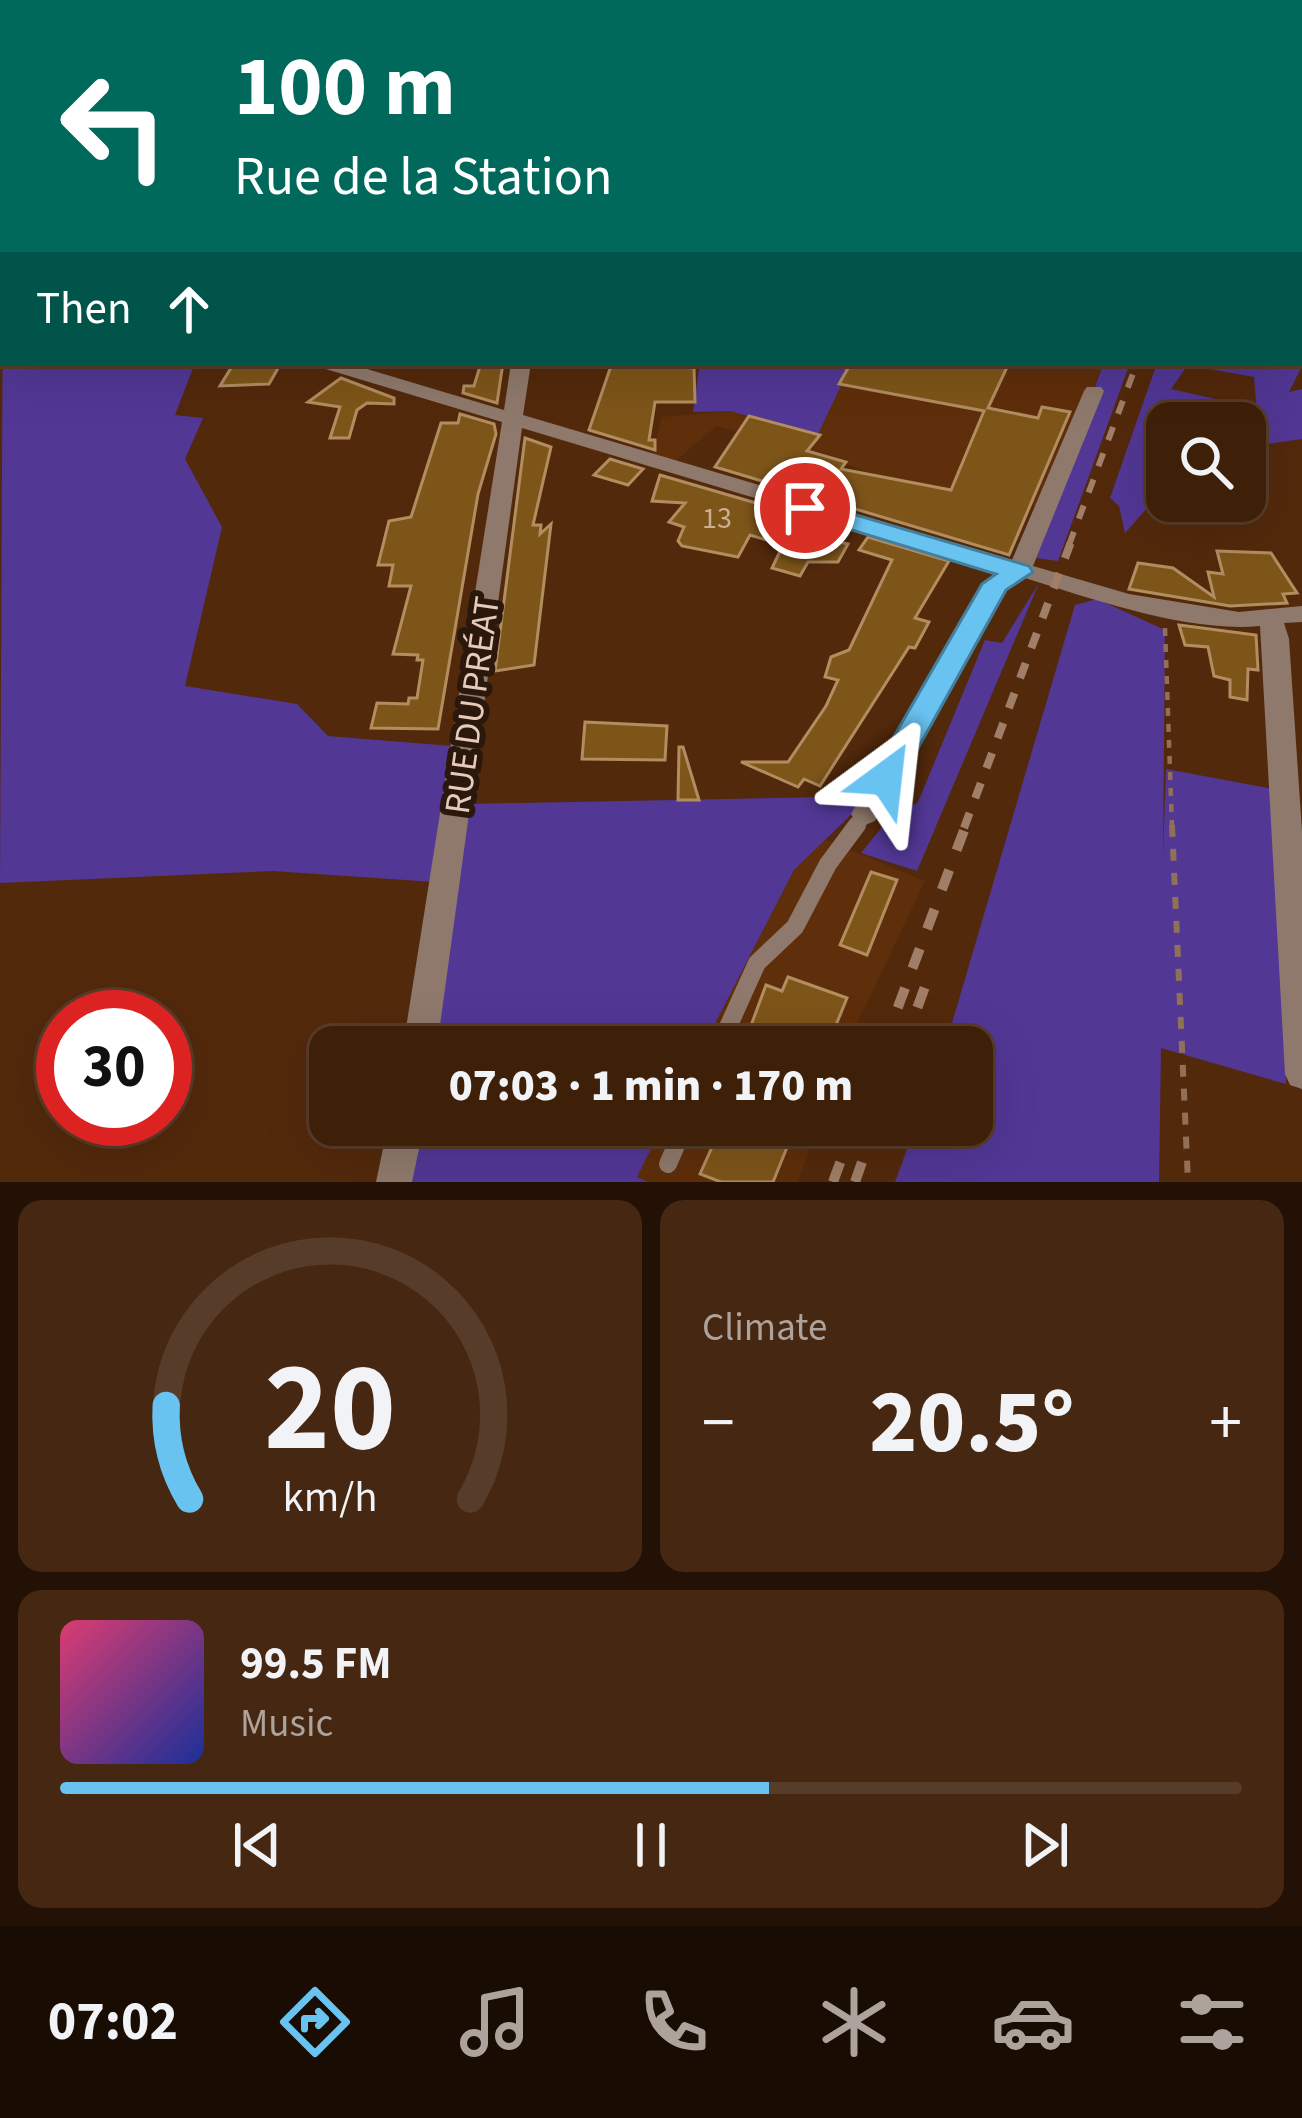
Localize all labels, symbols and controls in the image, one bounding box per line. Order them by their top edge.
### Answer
text: 100 m [234,28,456,148]
icon: left [36,48,192,204]
text: Rue de la Station [234,139,613,216]
icon: ahead [156,276,222,342]
text: Then [36,277,132,341]
map controls [1146,402,1266,522]
button: search [1146,402,1266,522]
pin [754,457,856,559]
icon: arrive [772,475,838,541]
house number: 13 [702,497,732,540]
street label: RUE DU PRÉAT [432,593,513,817]
position arrow [823,715,949,841]
speed limit sign: 30 [36,990,192,1146]
text: 07:03 · 1 min · 170 m [449,1054,853,1118]
text: Climate [702,1300,827,1356]
text: 20 [264,1320,396,1498]
text: 20.5° [869,1359,1075,1487]
text: − [702,1376,735,1470]
text: + [1209,1376,1242,1470]
text: km/h [282,1467,378,1528]
text: 99.5 FM [240,1632,392,1696]
text: Music [240,1696,333,1752]
icon: previous [224,1812,290,1878]
icon: pause [618,1812,684,1878]
icon: next [1012,1812,1078,1878]
icon: directions [273,1980,357,2064]
icon: music [453,1980,537,2064]
icon: phone [632,1980,716,2064]
icon: climate [812,1980,896,2064]
icon: car [991,1980,1075,2064]
icon: filters [1170,1980,1254,2064]
text: 07:02 [48,1984,178,2061]

